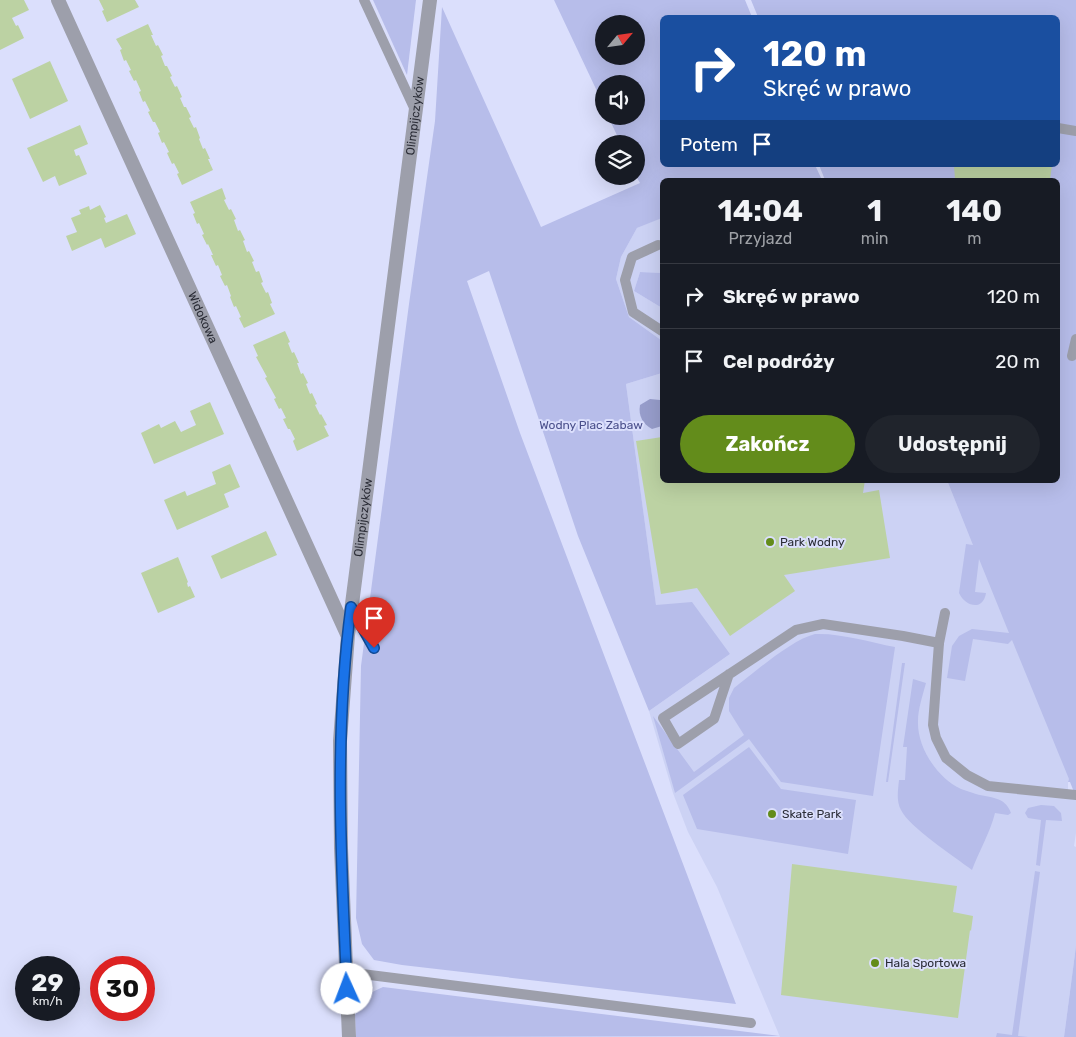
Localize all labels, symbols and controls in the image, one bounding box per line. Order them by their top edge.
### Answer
north arrow [595,15,645,65]
map controls [595,15,645,185]
text: 120 m [763,33,866,75]
icon: right [680,35,745,100]
street label: Olimpijczyków [403,75,427,156]
button: sound [595,75,645,125]
text: Skręć w prawo [763,75,911,102]
icon: arrive [748,130,776,158]
text: Potem [680,133,738,156]
button: layers [595,135,645,185]
text: 14:04 [718,193,803,229]
text: 1 [867,193,882,229]
text: 140 [946,193,1002,229]
text: Przyjazd [728,229,792,248]
text: min [861,229,889,248]
text: m [967,229,981,248]
icon: right [680,282,708,310]
text: Skręć w prawo [723,285,860,308]
text: 120 m [987,285,1040,308]
street label: Widokowa [185,290,221,346]
icon: arrive [680,347,708,375]
text: Cel podróży [723,350,835,373]
text: 20 m [995,350,1040,373]
button: Zakończ [680,415,855,473]
button: Udostępnij [865,415,1040,473]
park label: Wodny Plac Zabaw [539,418,643,432]
street label: Olimpijczyków [351,477,375,558]
place label: Park Wodny [780,535,845,549]
marker: Park Wodny [764,536,776,548]
pin [353,597,395,648]
icon: arrive [360,604,388,632]
place label: Skate Park [782,807,842,821]
marker: Skate Park [766,808,778,820]
speed limit sign: 30 [90,956,155,1021]
place label: Hala Sportowa [885,956,966,970]
marker: Hala Sportowa [869,957,881,969]
position arrow [320,962,372,1014]
text: 29 [31,968,64,997]
text: km/h [33,994,62,1008]

